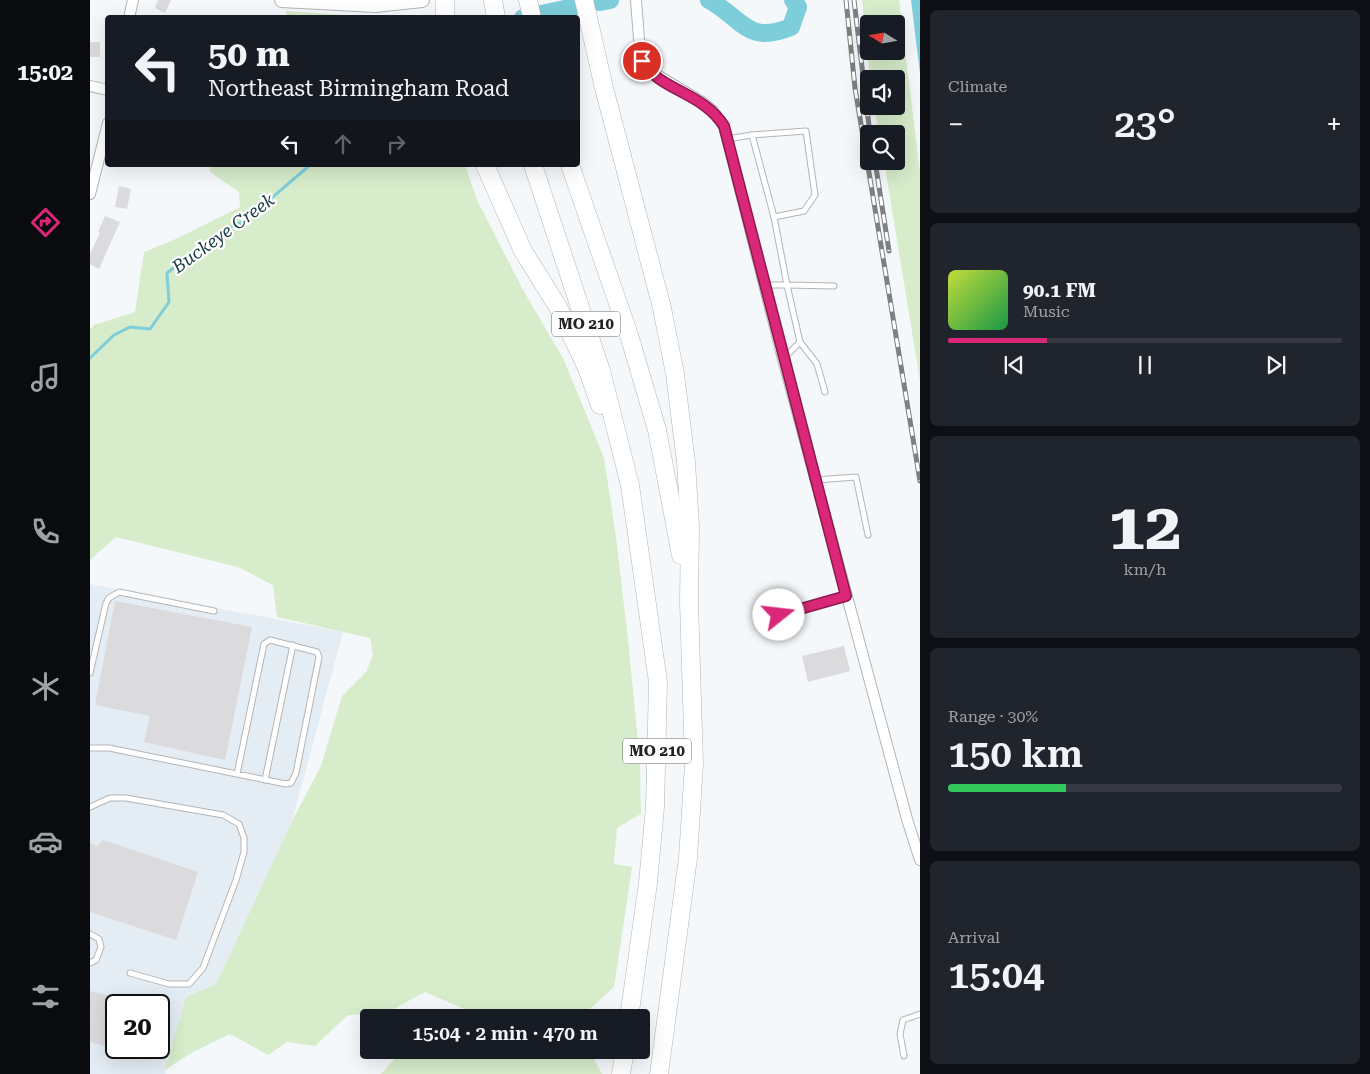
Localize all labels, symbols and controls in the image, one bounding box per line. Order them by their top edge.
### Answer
north arrow [860,15,905,60]
map controls [860,15,905,170]
text: 50 m [208,34,290,75]
icon: left [125,35,190,100]
pin [621,40,663,82]
icon: arrive [628,47,656,75]
text: 15:02 [17,60,73,85]
button: sound [860,70,905,115]
text: Northeast Birmingham Road [208,76,509,101]
text: Climate [948,77,1007,96]
text: 23° [1114,102,1176,146]
text: − [948,108,964,141]
text: + [1326,108,1342,141]
button: search [860,125,905,170]
icon: left [276,130,304,158]
icon: ahead [329,130,357,158]
icon: right [382,130,410,158]
water label: Buckeye Creek [167,189,278,278]
icon: directions [28,205,63,240]
text: 90.1 FM [1023,279,1096,302]
text: Music [1023,302,1070,321]
road number: MO 210 [552,312,620,336]
icon: previous [1000,351,1028,379]
icon: pause [1131,351,1159,379]
icon: next [1262,351,1290,379]
icon: music [28,360,63,395]
text: 12 [1109,489,1181,565]
icon: phone [28,514,63,549]
text: km/h [1124,560,1166,579]
position arrow [752,588,804,640]
icon: climate [28,669,63,704]
text: Range · 30% [948,707,1038,726]
text: 150 km [948,732,1083,776]
road number: MO 210 [623,738,691,764]
icon: car [28,824,63,859]
text: Arrival [948,928,1000,947]
text: 15:04 [948,953,1044,997]
icon: filters [28,979,63,1014]
speed limit sign: 20 [105,994,170,1059]
text: 15:04 · 2 min · 470 m [412,1022,598,1045]

